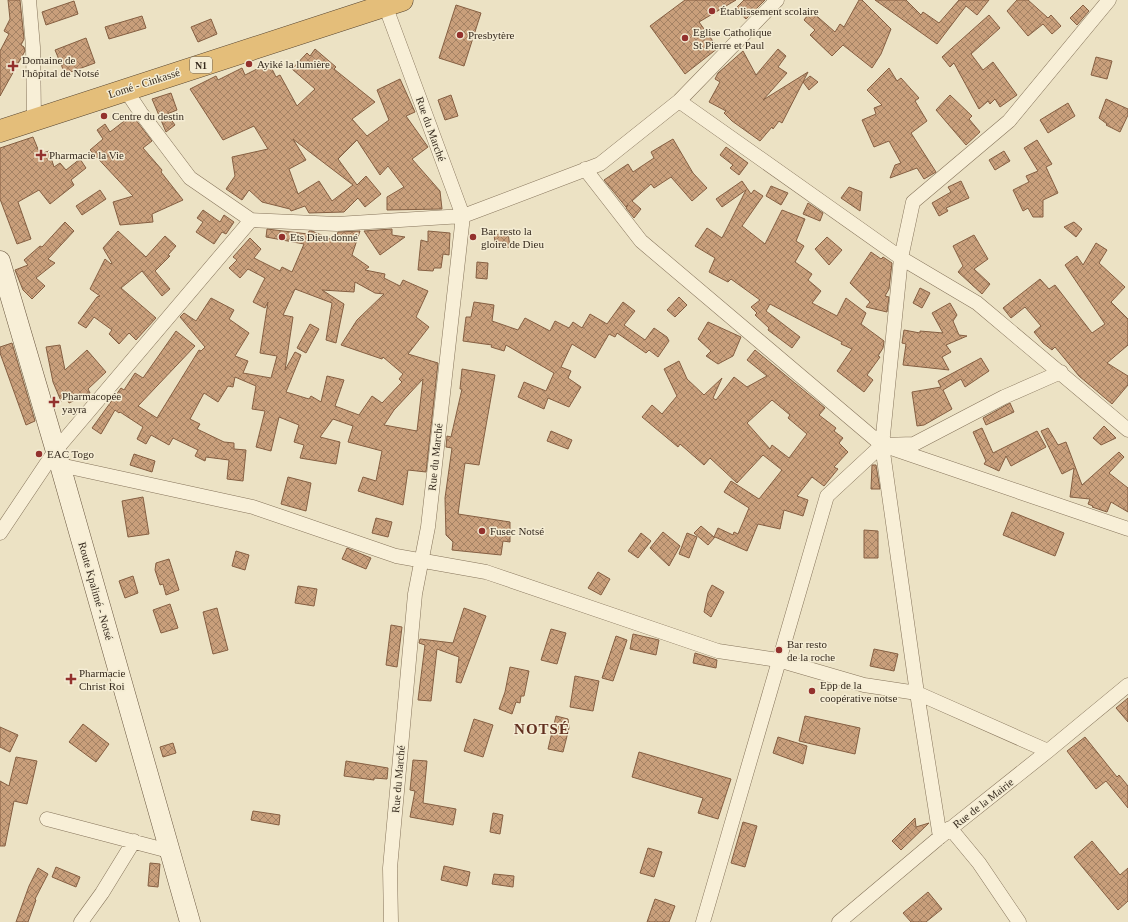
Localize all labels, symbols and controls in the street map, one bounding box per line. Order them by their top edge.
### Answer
place label: Établissement scolaire [720,5,819,17]
marker: Établissement scolaire [707,6,717,16]
place label: Eglise Catholique St Pierre et Paul [693,26,772,51]
place label: Presbytère [468,29,515,41]
marker: Presbytère [455,30,465,40]
marker: Eglise Catholique St Pierre et Paul [680,33,690,43]
place label: Domaine de l'hôpital de Notsé [22,54,99,79]
road number: N1 [190,57,212,73]
place label: Ayiké la lumière [257,58,330,70]
marker: Ayiké la lumière [244,59,254,69]
marker: Domaine de l'hôpital de Notsé [7,60,19,72]
street label: Lomé - Cinkassé [107,66,181,100]
street label: Rue du Marché [414,95,448,163]
place label: Centre du destin [112,110,185,122]
marker: Centre du destin [99,111,109,121]
place label: Pharmacie la Vie [49,149,124,161]
marker: Pharmacie la Vie [36,150,46,160]
place label: Bar resto la gloire de Dieu [481,225,544,250]
place label: Ets Dieu donné [290,231,358,243]
marker: Ets Dieu donné [277,232,287,242]
marker: Bar resto la gloire de Dieu [468,232,478,242]
place label: Pharmacopée yayra [62,390,121,415]
marker: Pharmacopée yayra [49,397,59,407]
street label: Rue du Marché [425,423,445,491]
place label: EAC Togo [47,448,95,460]
marker: EAC Togo [34,449,44,459]
place label: Fusec Notsé [490,525,544,537]
marker: Fusec Notsé [477,526,487,536]
street label: Route Kpalimé - Notsé [76,540,116,642]
place label: Bar resto de la roche [787,638,835,663]
marker: Bar resto de la roche [774,645,784,655]
place label: Pharmacie Christ Roi [79,667,126,692]
marker: Pharmacie Christ Roi [66,674,76,684]
place label: Epp de la coopérative notse [820,679,897,704]
marker: Epp de la coopérative notse [807,686,817,696]
district label: NOTSÉ [514,721,570,737]
street label: Rue du Marché [389,745,407,813]
street label: Rue de la Mairie [950,776,1016,830]

